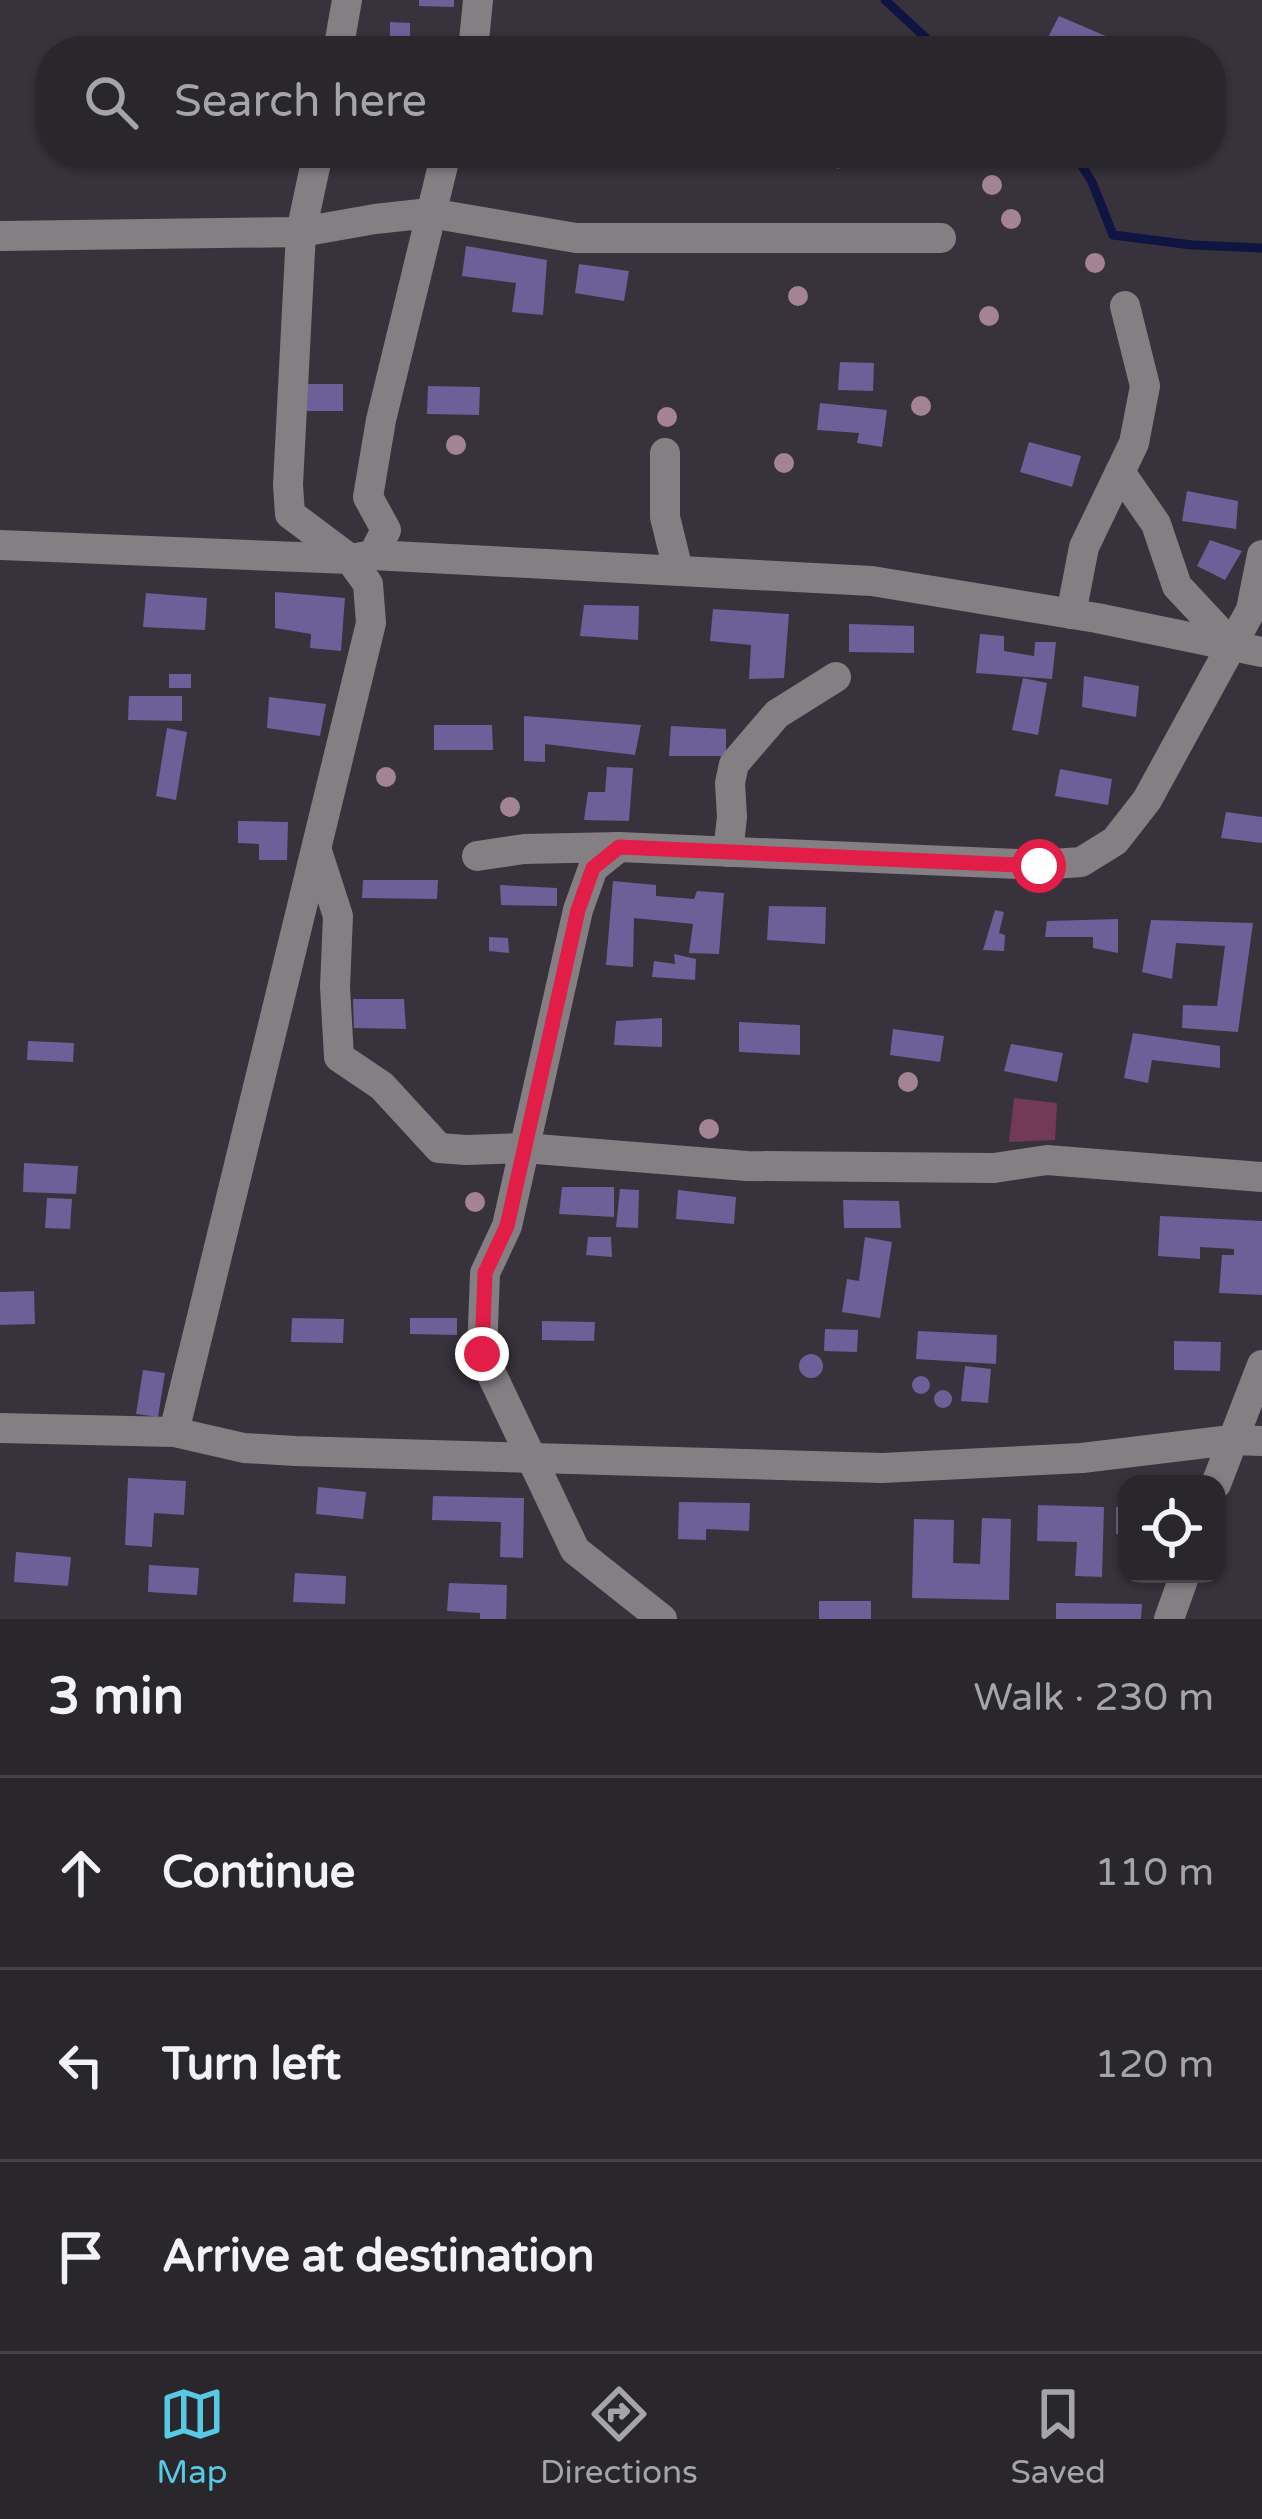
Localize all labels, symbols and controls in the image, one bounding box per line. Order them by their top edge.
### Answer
search box [36,36,1226,168]
icon: search [78,69,144,135]
text: Search here [174,75,427,129]
route start [1012,839,1066,893]
route end [455,1327,509,1381]
map controls [1118,1475,1226,1583]
button: locate [1118,1475,1226,1583]
text: 3 min [48,1666,184,1728]
text: Walk · 230 m [973,1674,1214,1721]
icon: ahead [48,1840,114,1906]
text: Continue [162,1846,355,1900]
text: 110 m [1095,1849,1214,1896]
icon: left [48,2032,114,2098]
text: Turn left [162,2038,341,2092]
text: 120 m [1095,2041,1214,2088]
icon: arrive [48,2224,114,2290]
text: Arrive at destination [162,2230,594,2284]
tab: Map [156,2381,228,2492]
tab: Directions [540,2381,698,2492]
tab: Saved [1010,2381,1106,2492]

